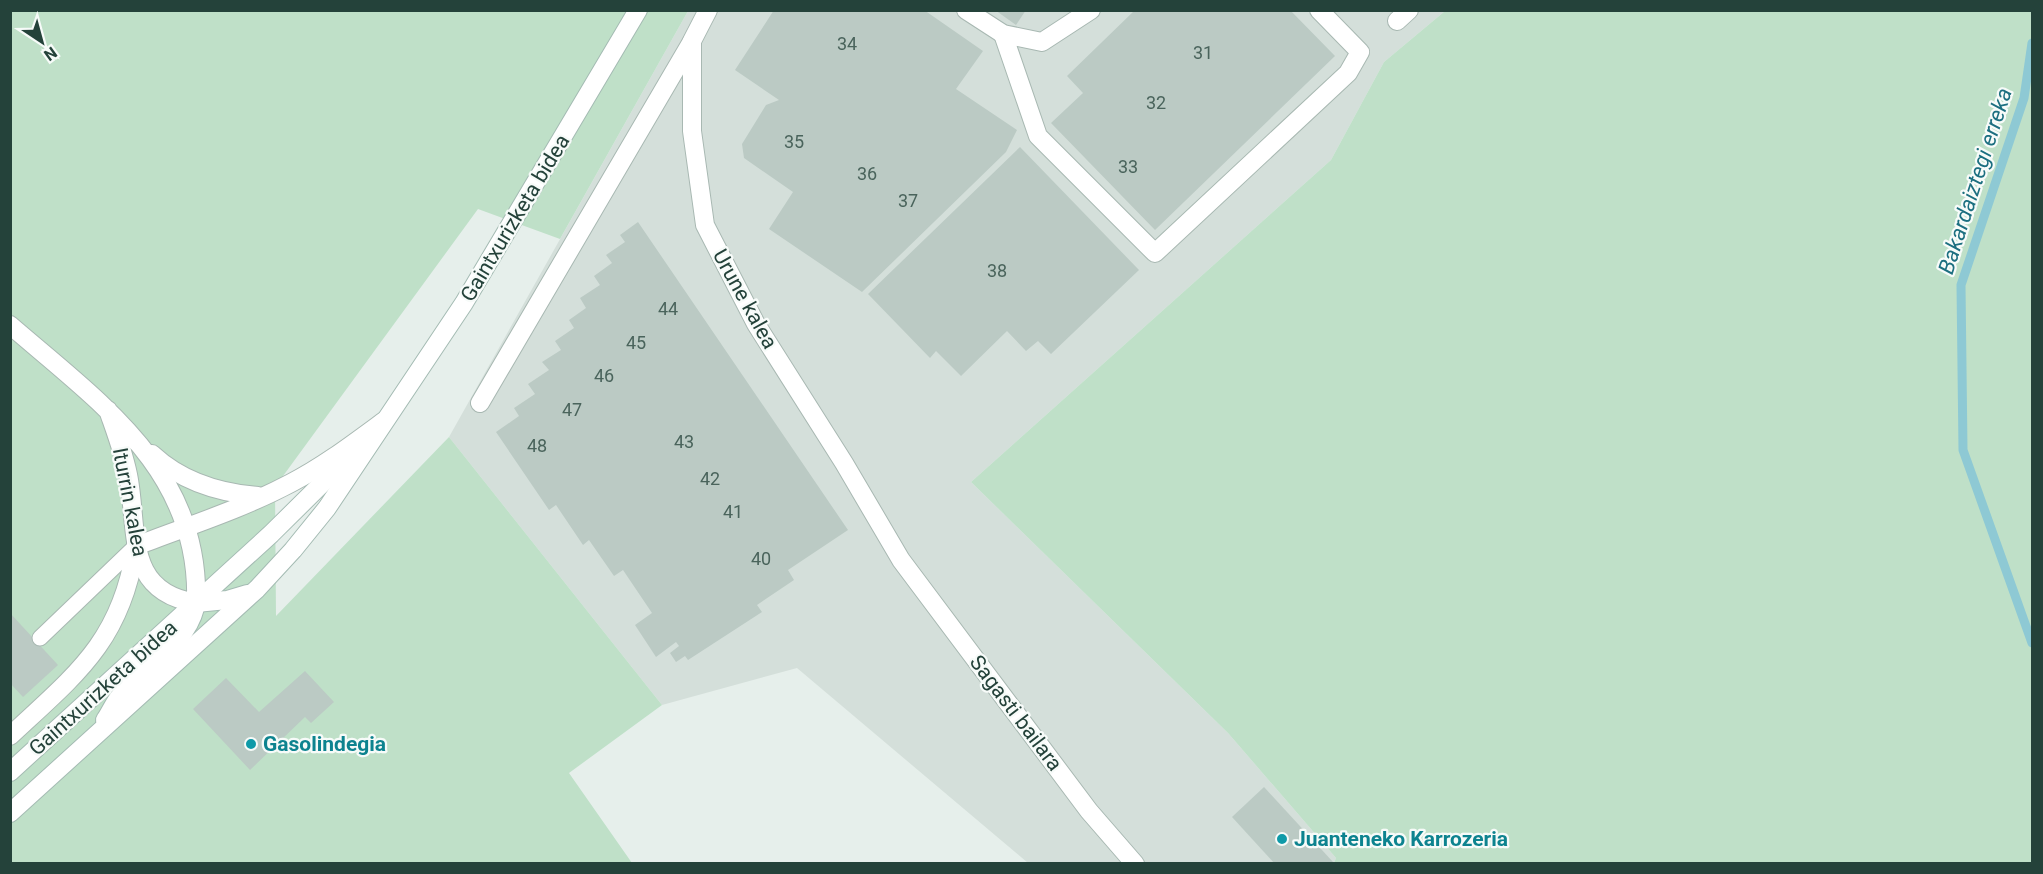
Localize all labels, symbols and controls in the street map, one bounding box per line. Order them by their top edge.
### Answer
north arrow [12,12,72,72]
house number: 34 [837,33,857,54]
house number: 31 [1193,42,1213,63]
text: N [40,43,61,65]
water label: Bakardaiztegi erreka [1933,85,2017,277]
house number: 32 [1146,92,1166,113]
street label: Gaintxurizketa bidea [456,130,574,306]
house number: 35 [784,131,804,152]
house number: 33 [1118,156,1138,177]
house number: 36 [857,163,877,184]
house number: 37 [898,190,918,211]
street label: Urune kalea [708,245,782,353]
house number: 38 [987,260,1007,281]
house number: 44 [658,298,678,319]
house number: 45 [626,332,646,353]
house number: 46 [594,365,614,386]
house number: 47 [562,399,582,420]
house number: 43 [674,431,694,452]
house number: 48 [527,435,547,456]
street label: Iturrin kalea [108,446,152,558]
house number: 42 [700,468,720,489]
house number: 41 [723,501,743,522]
house number: 40 [751,548,771,569]
street label: Gaintxurizketa bidea [24,615,182,761]
street label: Sagasti bailara [965,651,1067,775]
place label: Gasolindegia [263,732,386,756]
marker: Gasolindegia [244,737,258,751]
place label: Juanteneko Karrozeria [1294,827,1508,851]
marker: Juanteneko Karrozeria [1275,832,1289,846]

